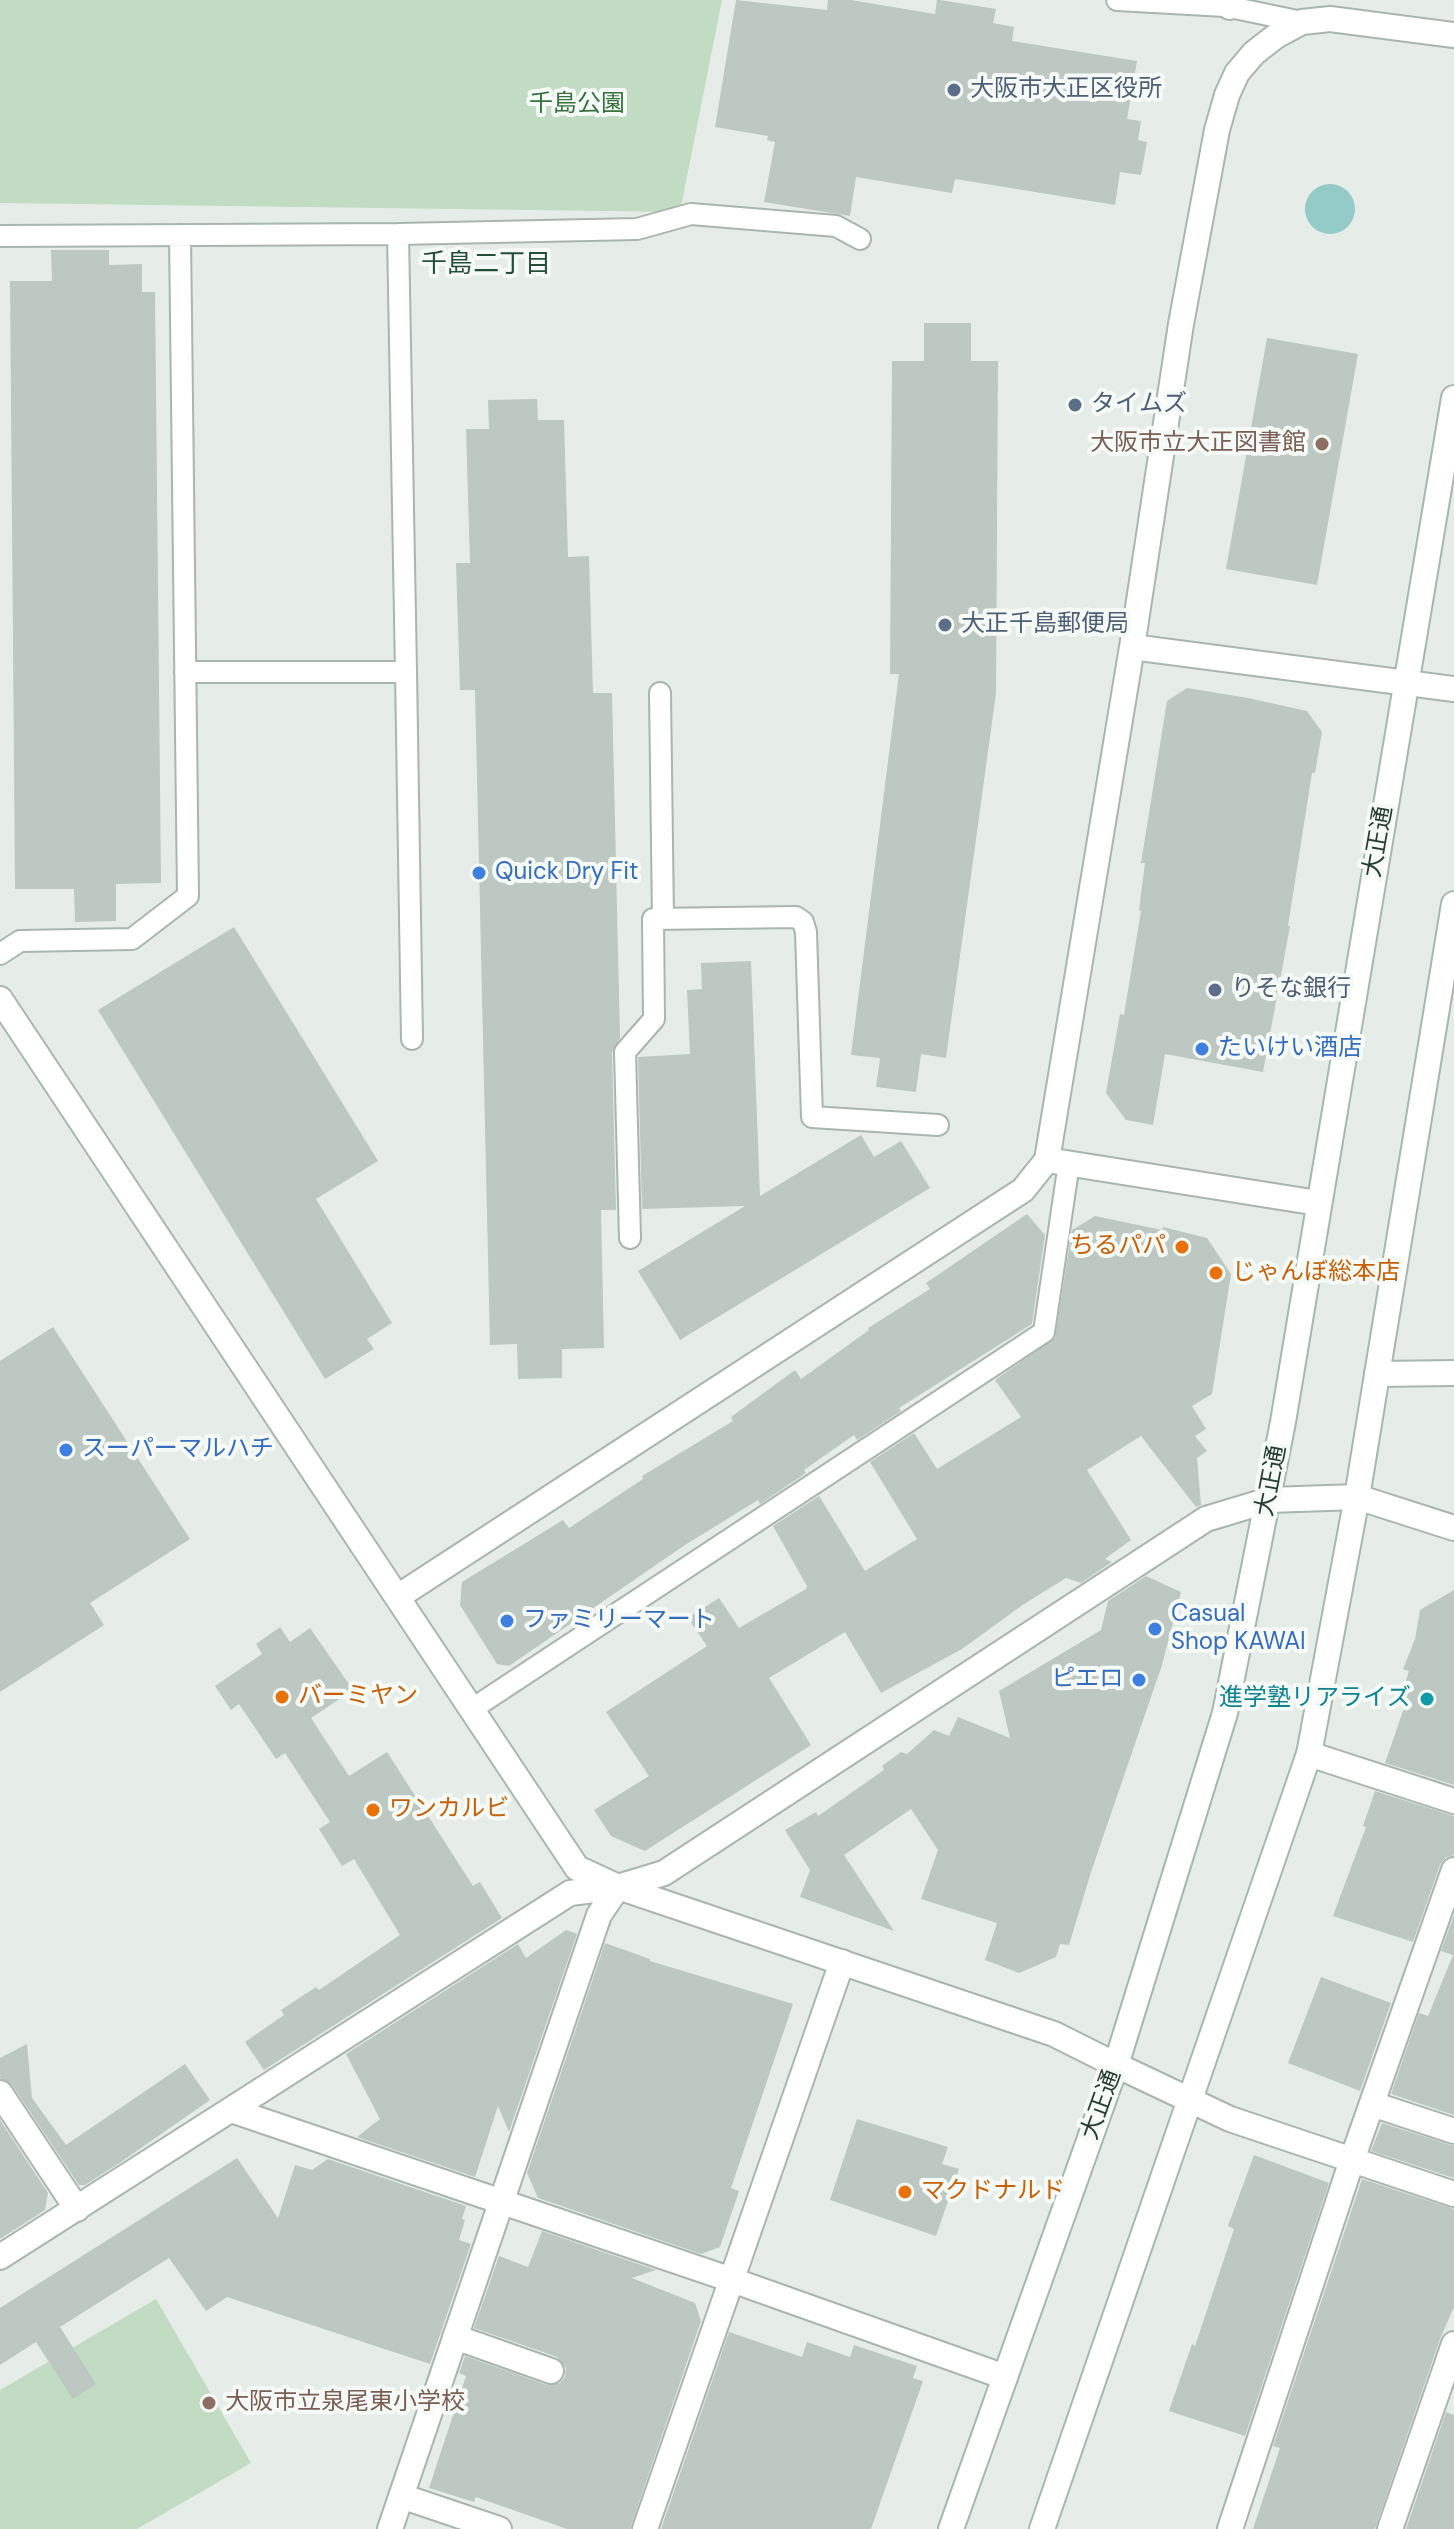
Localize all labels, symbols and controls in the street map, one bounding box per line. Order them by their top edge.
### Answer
place label: 大阪市大正区役所 [970,76,1162,104]
marker: 大阪市大正区役所 [945,81,963,99]
park label: 千島公園 [529,91,625,119]
district label: 千島二丁目 [421,249,551,281]
place label: タイムズ [1091,391,1187,419]
marker: タイムズ [1066,396,1084,414]
place label: 大阪市立大正図書館 [1090,430,1306,458]
marker: 大阪市立大正図書館 [1313,435,1331,453]
place label: 大正千島郵便局 [961,611,1129,639]
marker: 大正千島郵便局 [936,616,954,634]
street label: 大正通 [1359,804,1399,880]
place label: Quick Dry Fit [495,859,638,887]
marker: Quick Dry Fit [470,864,488,882]
place label: りそな銀行 [1231,976,1351,1004]
marker: りそな銀行 [1206,981,1224,999]
place label: たいけい酒店 [1218,1035,1362,1063]
marker: たいけい酒店 [1193,1040,1211,1058]
place label: ちるパパ [1070,1233,1166,1261]
marker: ちるパパ [1173,1238,1191,1256]
place label: じゃんぼ総本店 [1232,1259,1400,1287]
marker: じゃんぼ総本店 [1207,1264,1225,1282]
place label: スーパーマルハチ [82,1436,274,1464]
marker: スーパーマルハチ [57,1441,75,1459]
street label: 大正通 [1251,1443,1293,1519]
place label: Casual Shop KAWAI [1171,1601,1306,1657]
place label: ファミリーマート [523,1607,715,1635]
marker: ファミリーマート [498,1612,516,1630]
marker: Casual Shop KAWAI [1146,1620,1164,1638]
place label: ピエロ [1051,1666,1123,1694]
marker: ピエロ [1130,1671,1148,1689]
place label: バーミヤン [298,1683,418,1711]
place label: 進学塾リアライズ [1219,1685,1411,1713]
marker: バーミヤン [273,1688,291,1706]
marker: 進学塾リアライズ [1418,1690,1436,1708]
place label: ワンカルビ [389,1796,509,1824]
marker: ワンカルビ [364,1801,382,1819]
street label: 大正通 [1076,2066,1128,2144]
place label: マクドナルド [921,2178,1065,2206]
marker: マクドナルド [896,2183,914,2201]
place label: 大阪市立泉尾東小学校 [225,2389,465,2417]
marker: 大阪市立泉尾東小学校 [200,2394,218,2412]

